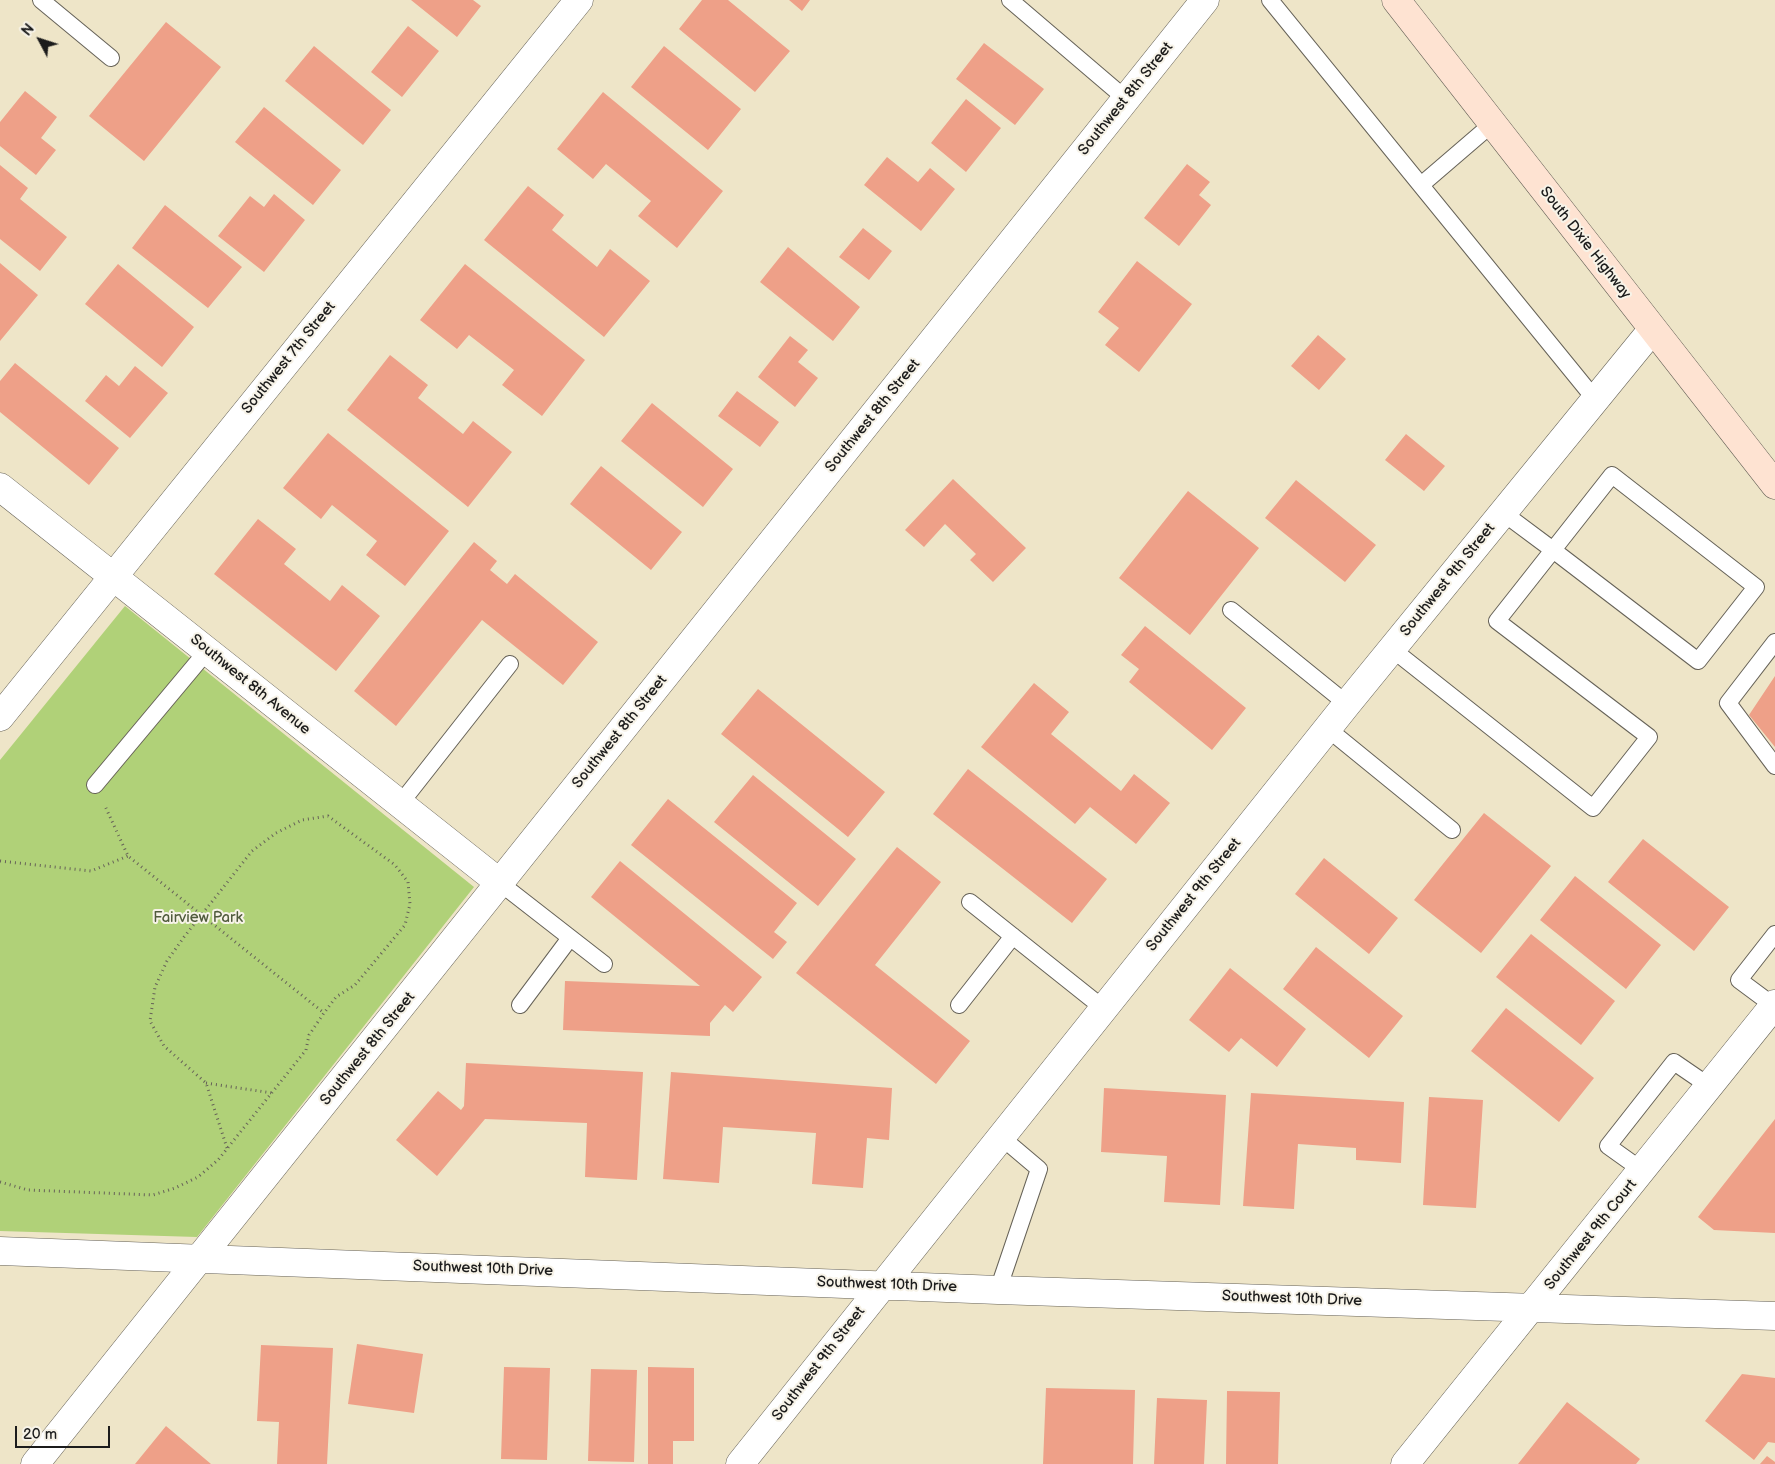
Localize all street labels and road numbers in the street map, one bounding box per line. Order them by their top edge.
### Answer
street label: Southwest 8th Street [1075,39,1177,159]
street label: South Dixie Highway [1536,183,1634,303]
street label: Southwest 7th Street [238,298,340,418]
street label: Southwest 8th Street [822,356,924,476]
street label: Southwest 9th Street [1397,520,1499,640]
street label: Southwest 8th Avenue [186,631,314,739]
street label: Southwest 8th Street [569,672,671,792]
street label: Southwest 9th Street [1143,835,1245,955]
street label: Southwest 8th Street [317,989,419,1109]
street label: Southwest 9th Court [1541,1176,1641,1294]
street label: Southwest 10th Drive [413,1258,553,1280]
street label: Southwest 10th Drive [817,1274,957,1296]
street label: Southwest 10th Drive [1222,1288,1362,1310]
street label: Southwest 9th Street [769,1303,869,1425]

